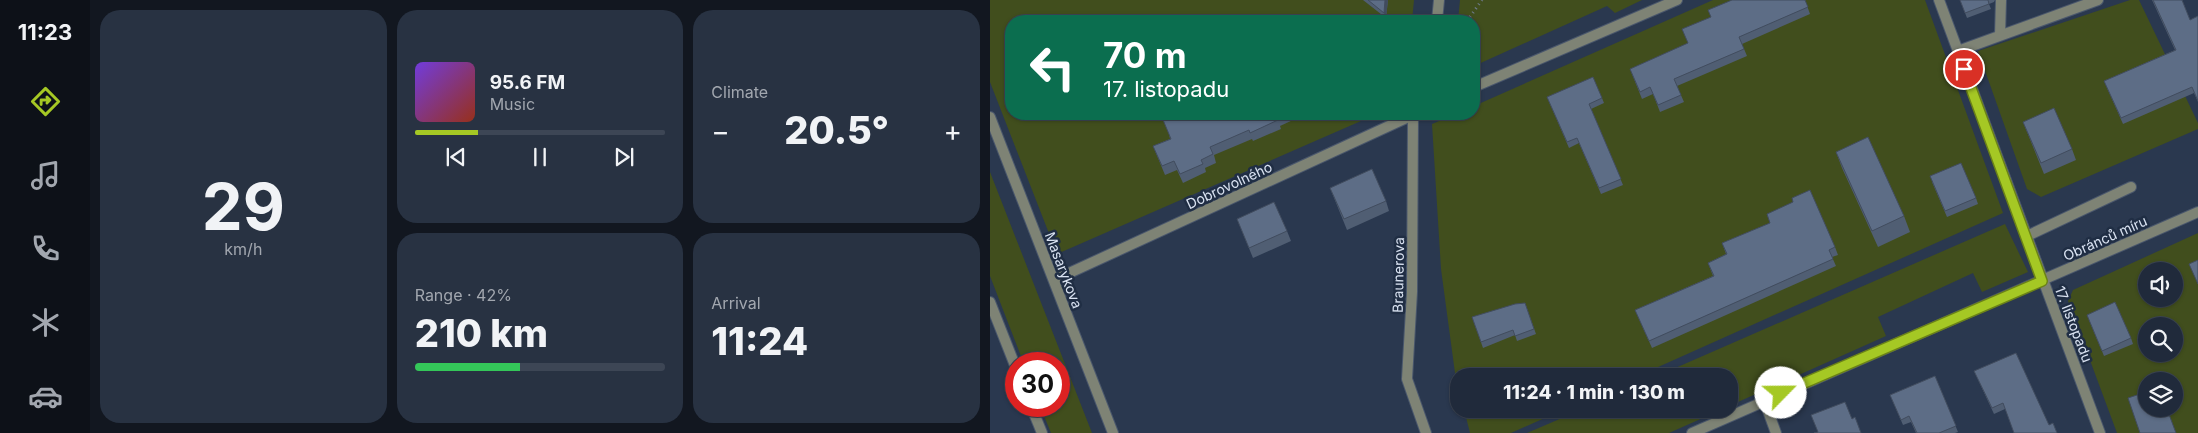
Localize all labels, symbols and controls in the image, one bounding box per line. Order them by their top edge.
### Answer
text: 11:23 [18,19,72,45]
text: 70 m [1103,34,1187,76]
icon: left [1020,35,1085,100]
pin [1943,48,1985,90]
icon: arrive [1950,55,1978,83]
text: 95.6 FM [490,71,565,94]
text: 17. listopadu [1103,76,1229,102]
text: Climate [711,82,768,102]
icon: directions [28,84,63,119]
text: Music [490,94,535,114]
text: 20.5° [784,107,889,153]
text: − [711,114,730,148]
text: + [943,114,962,148]
icon: previous [442,143,470,171]
icon: pause [526,143,554,171]
icon: next [610,143,638,171]
icon: music [28,158,63,193]
street label: Dobrovolného [1183,158,1275,212]
text: 29 [202,167,285,246]
street label: Obránců míru [2060,212,2150,264]
street label: Masarykova [1042,229,1086,311]
icon: phone [28,231,63,266]
street label: Braunerova [1389,237,1407,313]
text: km/h [224,239,262,259]
map controls [2138,262,2183,417]
button: sound [2138,262,2183,307]
street label: 17. listopadu [2052,283,2096,365]
text: Range · 42% [415,285,512,305]
text: Arrival [711,293,761,313]
icon: climate [28,305,63,340]
text: 210 km [415,310,548,356]
button: search [2138,317,2183,362]
text: 11:24 [711,318,808,364]
speed limit sign: 30 [1005,352,1070,417]
position arrow [1754,366,1806,418]
button: layers [2138,372,2183,417]
icon: car [28,379,63,414]
text: 11:24 · 1 min · 130 m [1503,381,1685,404]

